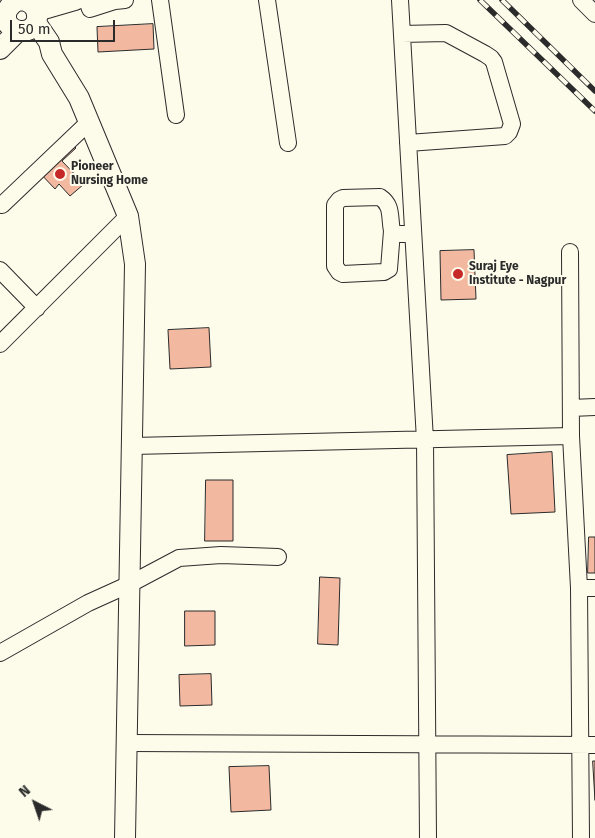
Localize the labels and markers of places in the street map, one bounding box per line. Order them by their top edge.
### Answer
place label: Pioneer Nursing Home [71,160,148,188]
marker: Pioneer Nursing Home [53,167,67,181]
place label: Suraj Eye Institute - Nagpur [469,260,566,288]
marker: Suraj Eye Institute - Nagpur [451,267,465,281]

